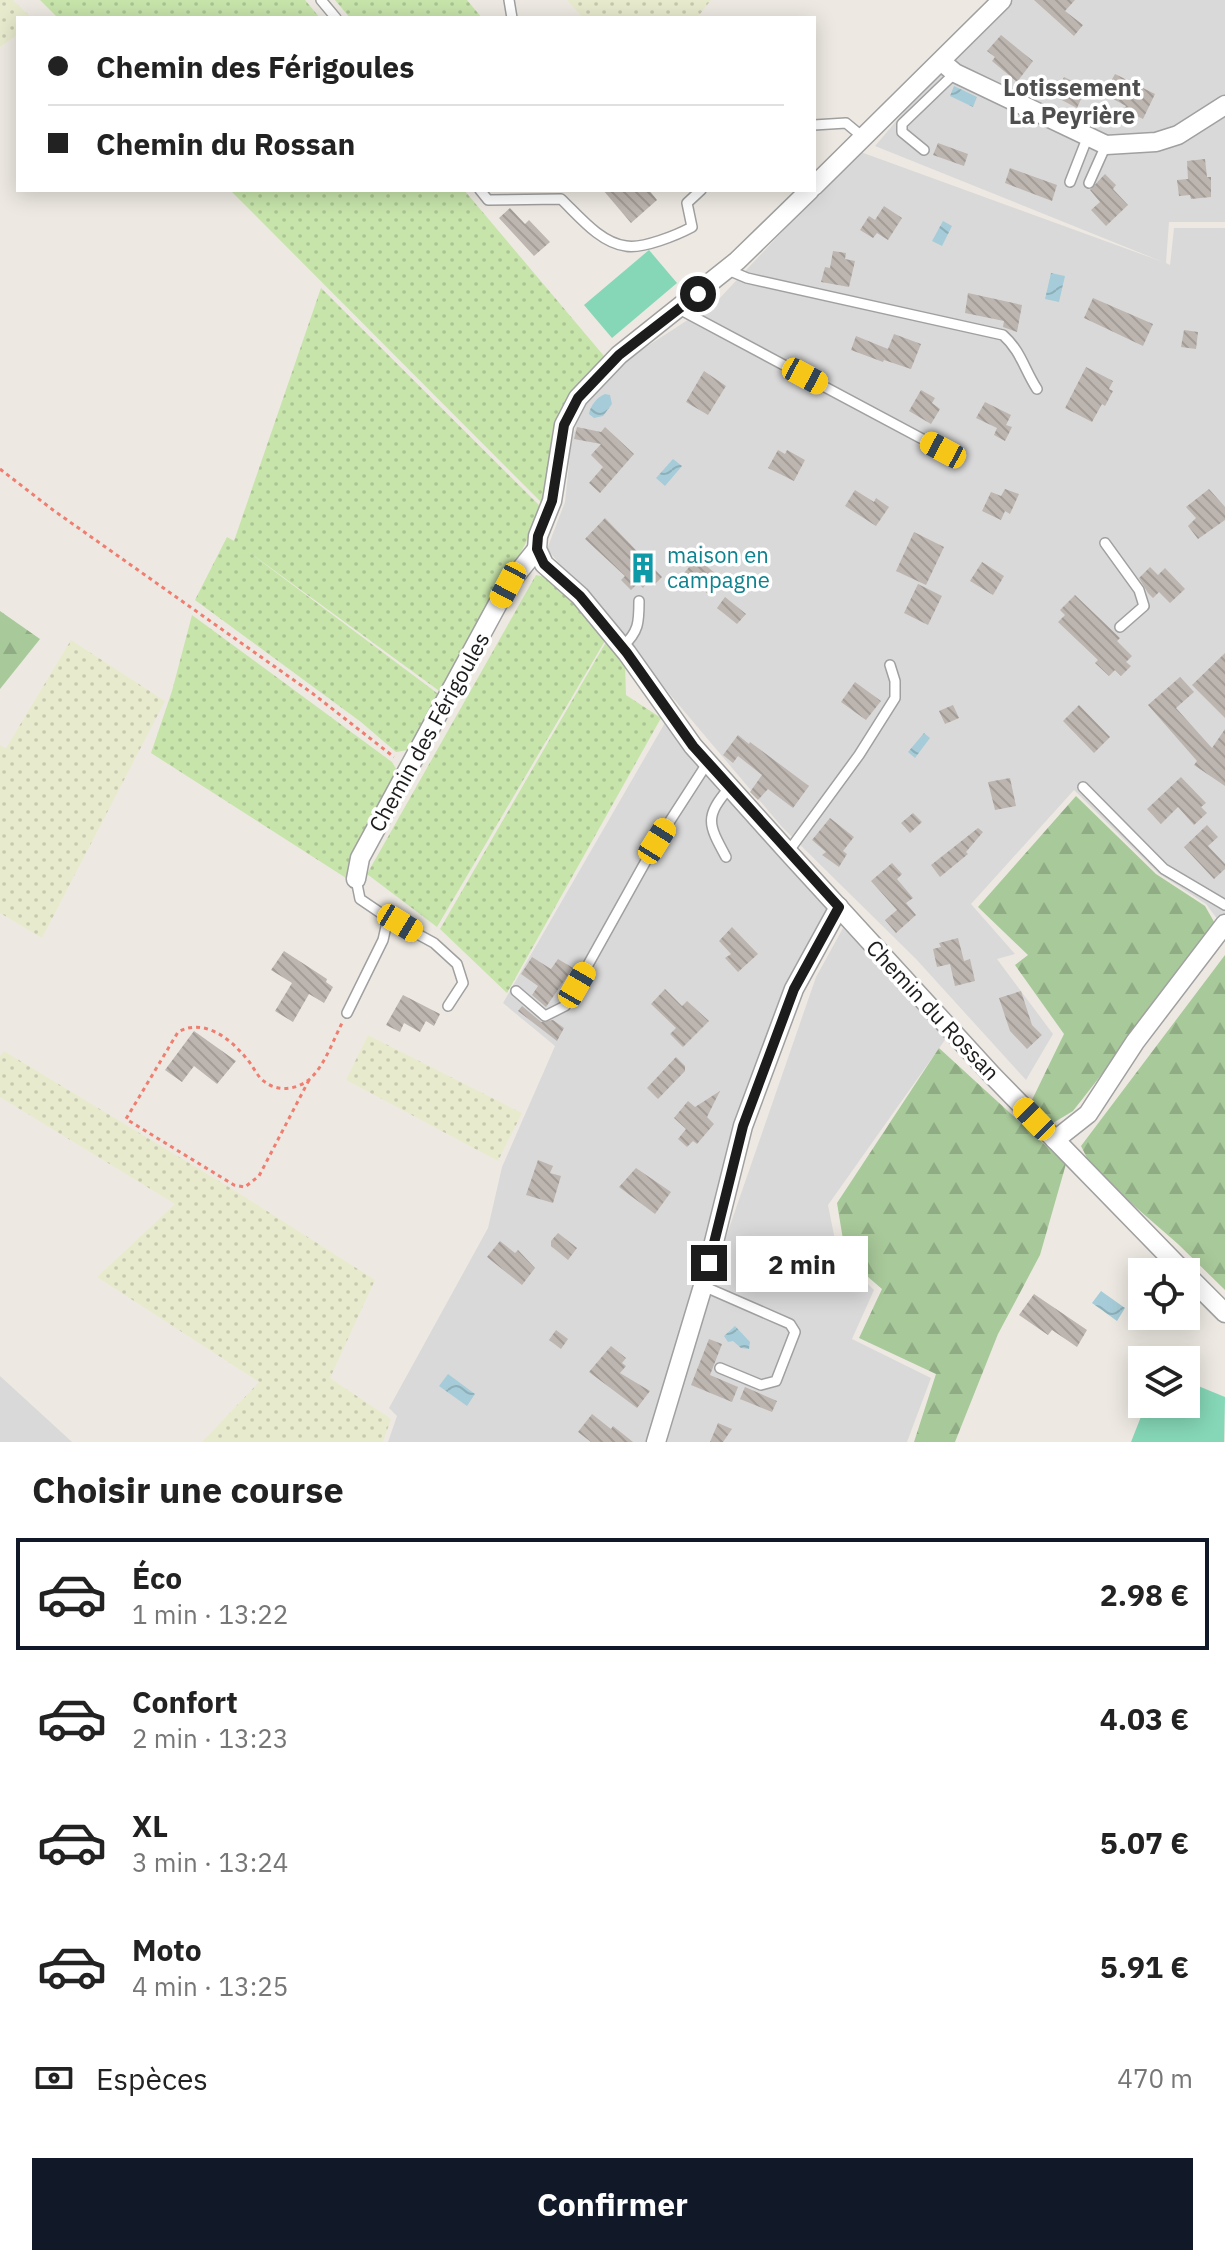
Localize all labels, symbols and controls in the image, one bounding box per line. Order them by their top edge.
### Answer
text: Chemin des Férigoules [96,47,414,86]
district label: Lotissement La Peyrière [1003,71,1141,131]
text: Chemin du Rossan [96,124,356,163]
route start [680,276,716,312]
car [778,354,832,398]
car [916,428,970,472]
place label: maison en campagne [667,540,770,594]
building icon: maison en campagne [626,551,660,585]
car [486,558,530,612]
street label: Chemin des Férigoules [362,627,496,837]
car [634,814,680,868]
car [373,900,427,946]
street label: Chemin du Rossan [860,933,1006,1086]
car [555,958,599,1012]
car [1009,1093,1059,1145]
callout: 2 min [737,1235,869,1291]
route end [691,1245,727,1281]
text: 2 min [768,1247,836,1281]
map controls [1128,1258,1200,1418]
button: locate [1128,1258,1200,1330]
button: layers [1128,1346,1200,1418]
text: Choisir une course [32,1466,344,1513]
icon: car [36,1558,108,1630]
text: Éco [132,1558,182,1597]
text: 2.98 € [1100,1575,1189,1614]
text: 1 min · 13:22 [132,1597,288,1631]
icon: car [36,1682,108,1754]
text: Confort [132,1682,238,1721]
text: 4.03 € [1100,1699,1189,1738]
text: 2 min · 13:23 [132,1721,288,1755]
icon: car [36,1806,108,1878]
text: XL [132,1806,168,1845]
text: 5.07 € [1100,1823,1189,1862]
text: 3 min · 13:24 [132,1845,288,1879]
icon: car [36,1930,108,2002]
text: Moto [132,1930,202,1969]
text: 5.91 € [1100,1947,1189,1986]
text: 4 min · 13:25 [132,1969,288,2003]
icon: cash [32,2056,76,2100]
text: Espèces [96,2059,208,2098]
text: 470 m [1117,2061,1193,2095]
button: Confirmer [32,2158,1193,2250]

